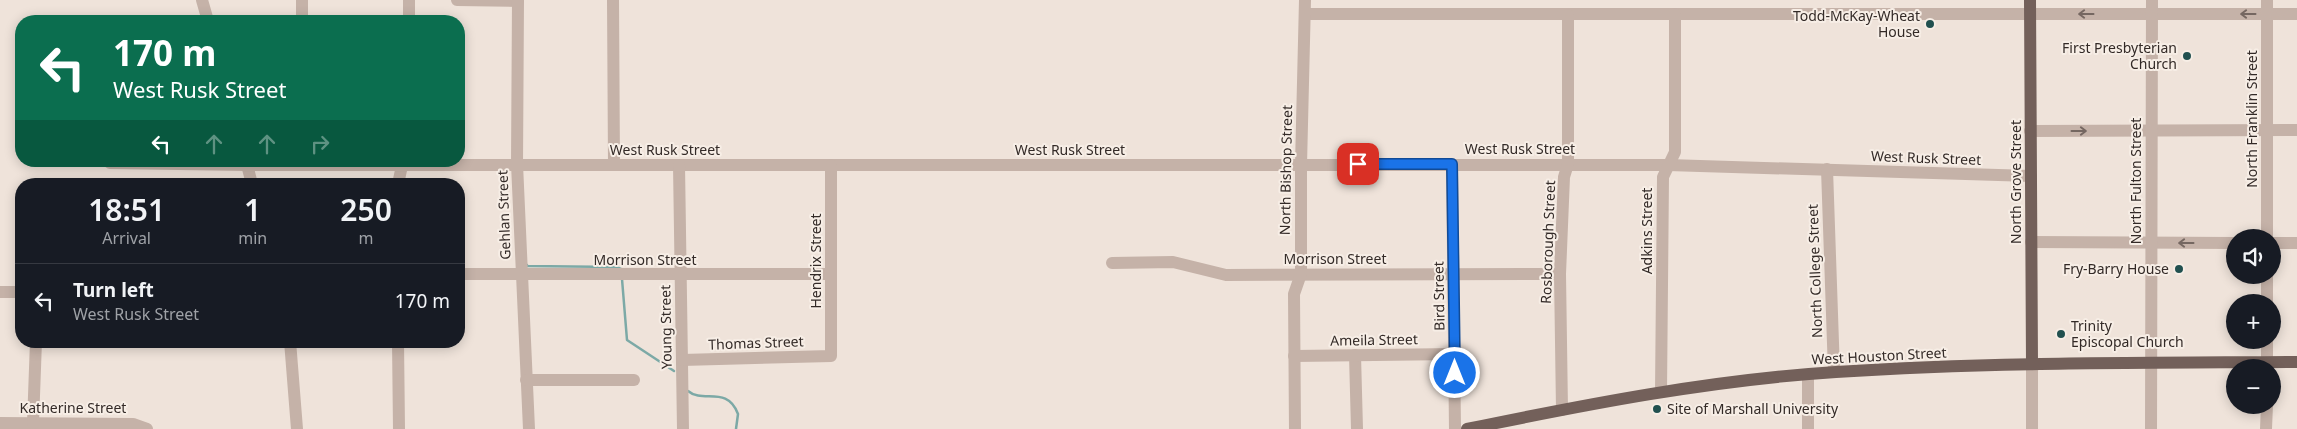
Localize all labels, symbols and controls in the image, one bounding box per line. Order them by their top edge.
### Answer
place label: Todd-McKay-Wheat House [1793,6,1920,41]
one-way arrow [2078,9,2094,19]
one-way arrow [2241,9,2257,19]
marker: Todd-McKay-Wheat House [1924,18,1936,30]
text: 170 m [113,29,216,76]
icon: left [30,35,95,100]
place label: First Presbyterian Church [2062,38,2177,73]
marker: First Presbyterian Church [2181,50,2193,62]
street label: North Franklin Street [2242,50,2261,188]
text: West Rusk Street [113,74,286,104]
street label: North Bishop Street [1275,105,1296,235]
street label: North Fulton Street [2126,118,2145,244]
street label: North Grove Street [2006,120,2025,244]
one-way arrow [2070,126,2087,136]
icon: left [147,130,175,158]
icon: ahead [200,130,228,158]
icon: ahead [253,130,281,158]
icon: right [306,130,334,158]
street label: West Rusk Street [1465,139,1575,158]
street label: West Rusk Street [610,140,720,159]
street label: West Rusk Street [1015,140,1125,159]
pin [1337,143,1379,185]
street label: West Rusk Street [1871,146,1981,169]
icon: arrive [1344,150,1372,178]
street label: Gehlan Street [492,170,515,260]
street label: Rosborough Street [1536,180,1559,304]
street label: Adkins Street [1637,188,1656,274]
text: 18:51 [88,189,165,230]
text: 1 [244,189,261,230]
text: 250 [340,189,392,230]
street label: North College Street [1803,204,1826,338]
street label: Hendrix Street [806,213,825,309]
text: Arrival [102,227,151,249]
text: min [238,227,267,249]
text: m [359,227,374,249]
map controls [2226,229,2281,414]
button: sound [2226,229,2281,284]
one-way arrow [2179,238,2195,248]
street label: Morrison Street [1284,249,1386,268]
street label: Morrison Street [594,250,696,269]
place label: Fry-Barry House [2063,259,2169,278]
street label: Bird Street [1428,261,1449,331]
marker: Fry-Barry House [2173,263,2185,275]
text: Turn left [73,277,154,303]
street label: Young Street [655,285,676,369]
icon: left [30,287,58,315]
text: 170 m [395,288,450,314]
button: + [2226,294,2281,349]
text: West Rusk Street [73,303,199,325]
place label: Trinity Episcopal Church [2071,316,2184,351]
marker: Trinity Episcopal Church [2055,328,2067,340]
street label: Ameila Street [1330,329,1418,350]
street label: Thomas Street [708,331,804,354]
street label: West Houston Street [1811,342,1947,369]
position arrow [1428,346,1480,398]
button: − [2226,359,2281,414]
street label: Katherine Street [20,398,126,417]
place label: Site of Marshall University [1667,399,1839,418]
marker: Site of Marshall University [1651,403,1663,415]

